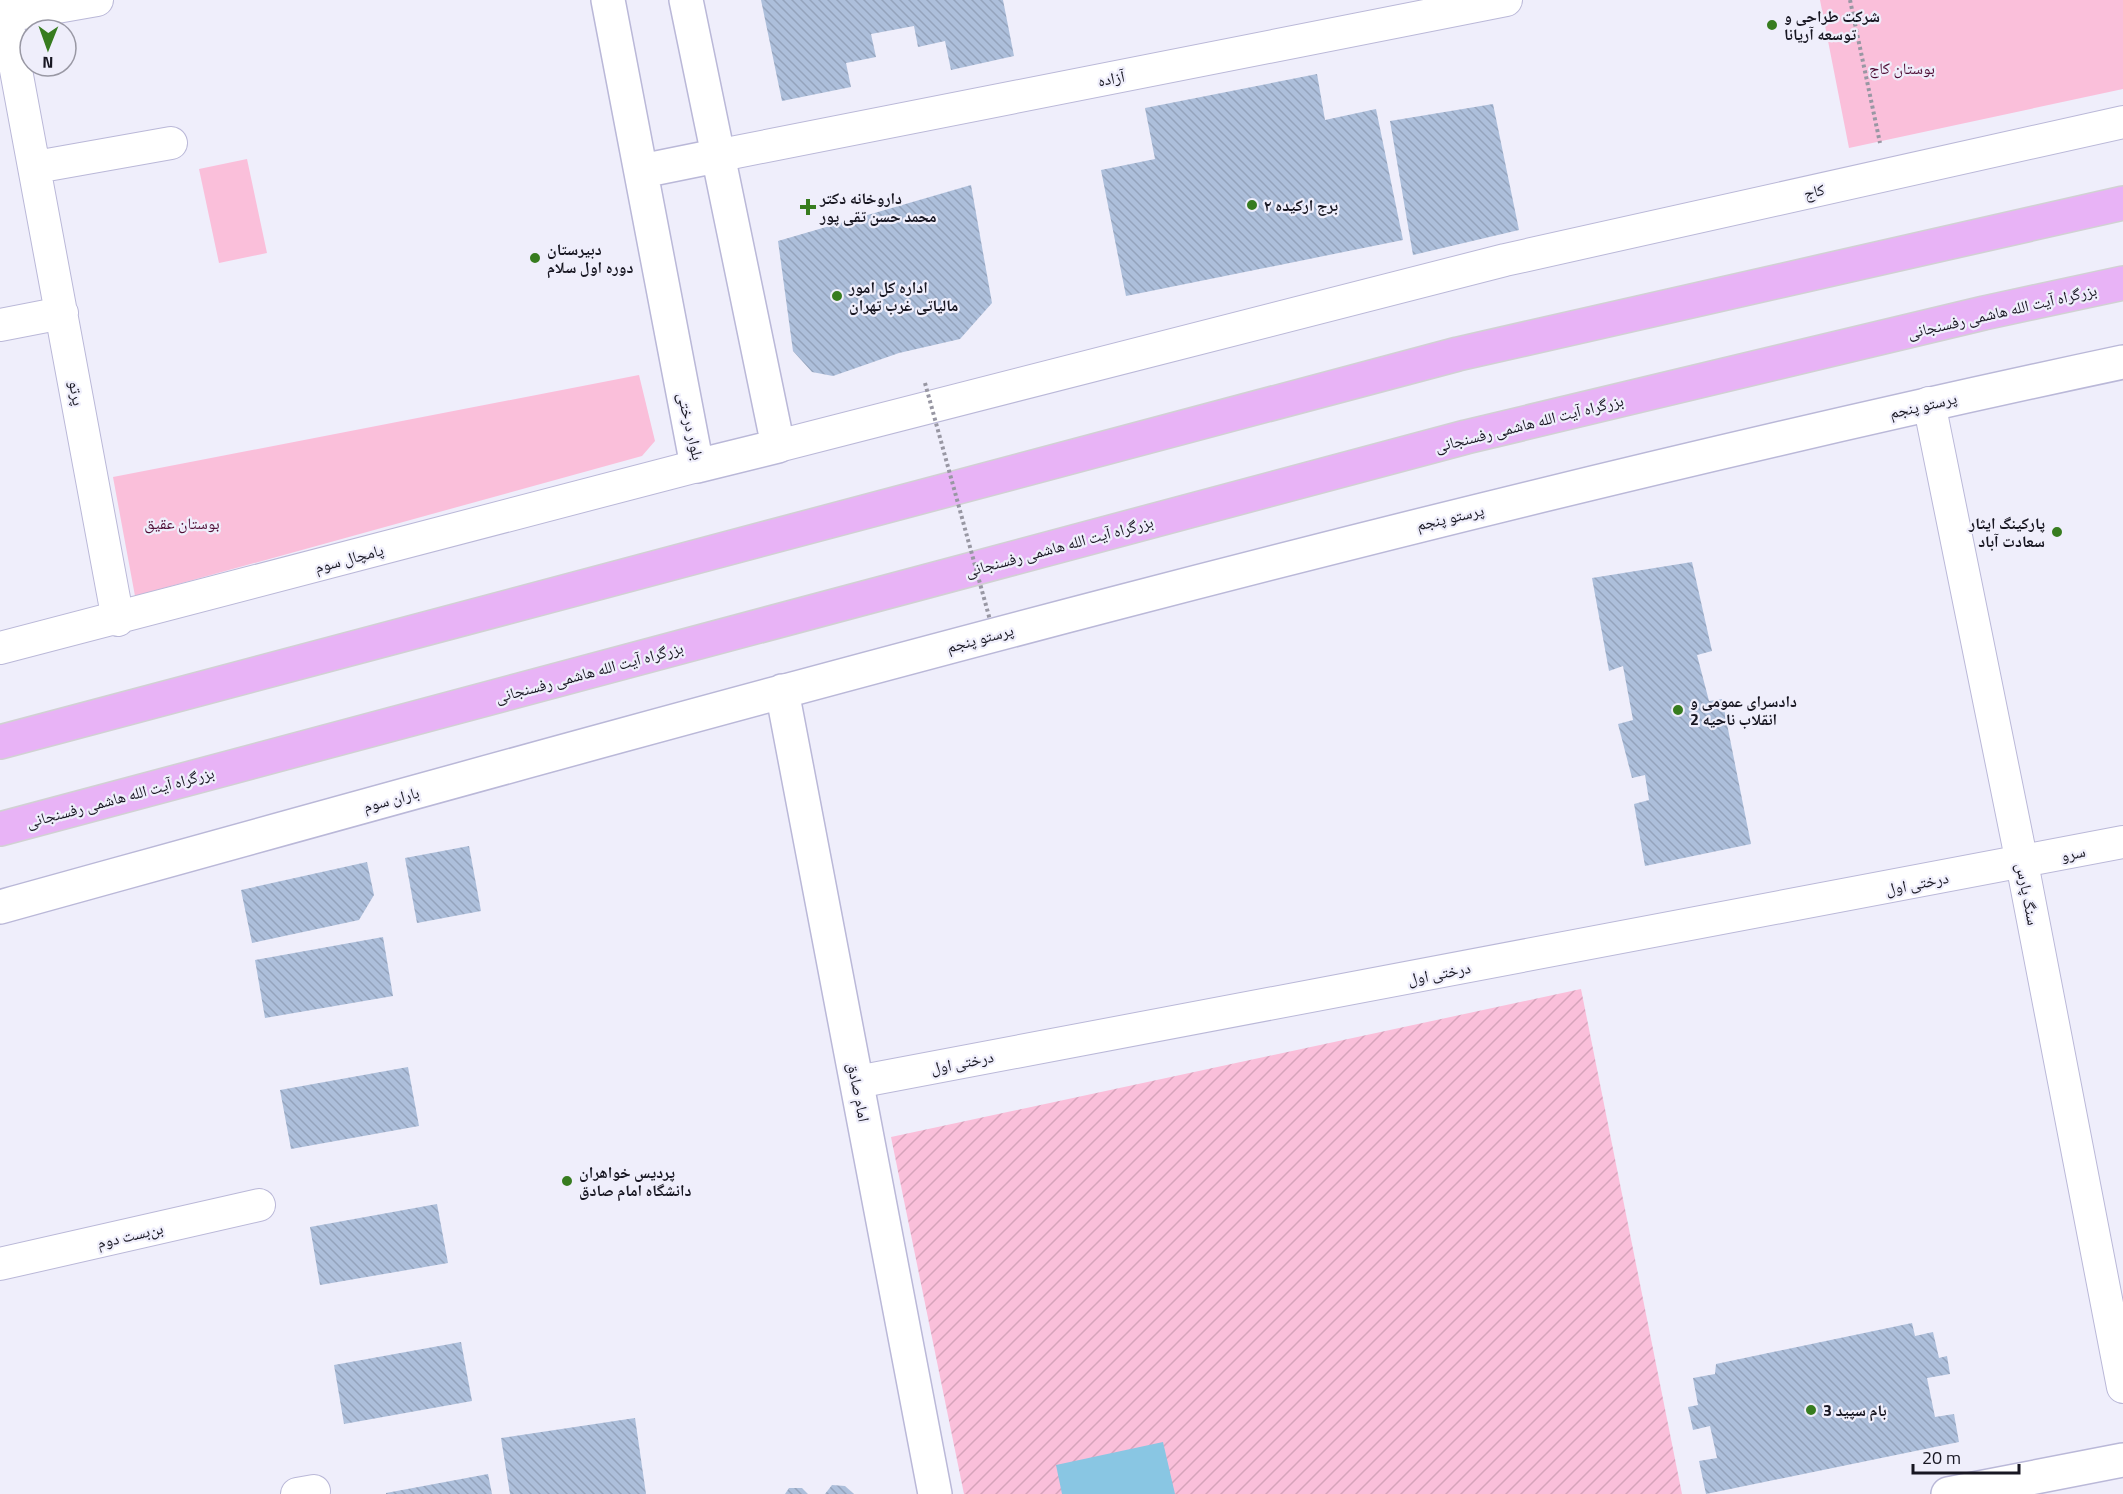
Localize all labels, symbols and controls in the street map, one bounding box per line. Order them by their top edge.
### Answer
place label: شرکت طراحی و توسعه آریانا [1784,4,1880,46]
north arrow [18,18,78,78]
marker: شرکت طراحی و توسعه آریانا [1765,18,1779,32]
text: N [42,51,53,75]
park label: بوستان کاج [1869,56,1935,80]
street label: آزاده [1095,63,1127,92]
street label: کاج [1801,177,1827,205]
place label: داروخانه دکتر محمد حسن تقی پور [819,186,937,228]
place label: برج ارکیده ۲ [1264,193,1338,217]
marker: برج ارکیده ۲ [1245,198,1259,212]
marker: داروخانه دکتر محمد حسن تقی پور [801,200,815,214]
place label: دبیرستان دوره اول سلام [547,237,633,279]
marker: دبیرستان دوره اول سلام [528,251,542,265]
place label: اداره کل امور مالیاتی غرب تهران [848,275,958,317]
street label: بزرگراه آیت الله هاشمی رفسنجانی [1905,278,2099,344]
marker: اداره کل امور مالیاتی غرب تهران [830,289,844,303]
street label: پرتو [63,379,91,408]
street label: پرستو پنجم [1887,386,1959,424]
street label: بزرگراه آیت الله هاشمی رفسنجانی [1432,388,1626,458]
street label: بلوار درختی [672,390,710,462]
street label: پرستو پنجم [1414,498,1486,536]
street label: بزرگراه آیت الله هاشمی رفسنجانی [962,509,1156,583]
park label: بوستان عقیق [144,511,220,535]
place label: پارکینگ ایثار سعادت آباد [1968,511,2045,553]
marker: پارکینگ ایثار سعادت آباد [2050,525,2064,539]
street label: پامچال سوم [312,537,386,579]
street label: پرستو پنجم [944,617,1016,658]
street label: بزرگراه آیت الله هاشمی رفسنجانی [492,635,686,709]
place label: دادسرای عمومی و انقلاب ناحیه 2 [1690,689,1797,731]
marker: دادسرای عمومی و انقلاب ناحیه 2 [1671,703,1685,717]
street label: بزرگراه آیت الله هاشمی رفسنجانی [23,760,217,834]
street label: باران سوم [360,780,422,818]
street label: سرو [2059,839,2087,867]
street label: سنگ پارس [2010,861,2046,927]
street label: درختی اول [1883,865,1951,901]
street label: درختی اول [1405,955,1473,991]
street label: درختی اول [928,1044,996,1080]
street label: امام صادق [841,1060,877,1124]
place label: پردیس خواهران دانشگاه امام صادق [579,1160,691,1202]
marker: پردیس خواهران دانشگاه امام صادق [560,1174,574,1188]
street label: بن‌بست دوم [95,1216,165,1254]
place label: بام سپید 3 [1823,1398,1887,1422]
marker: بام سپید 3 [1804,1403,1818,1417]
scale bar [1913,1437,2020,1475]
text: 20 m [1922,1444,1961,1471]

